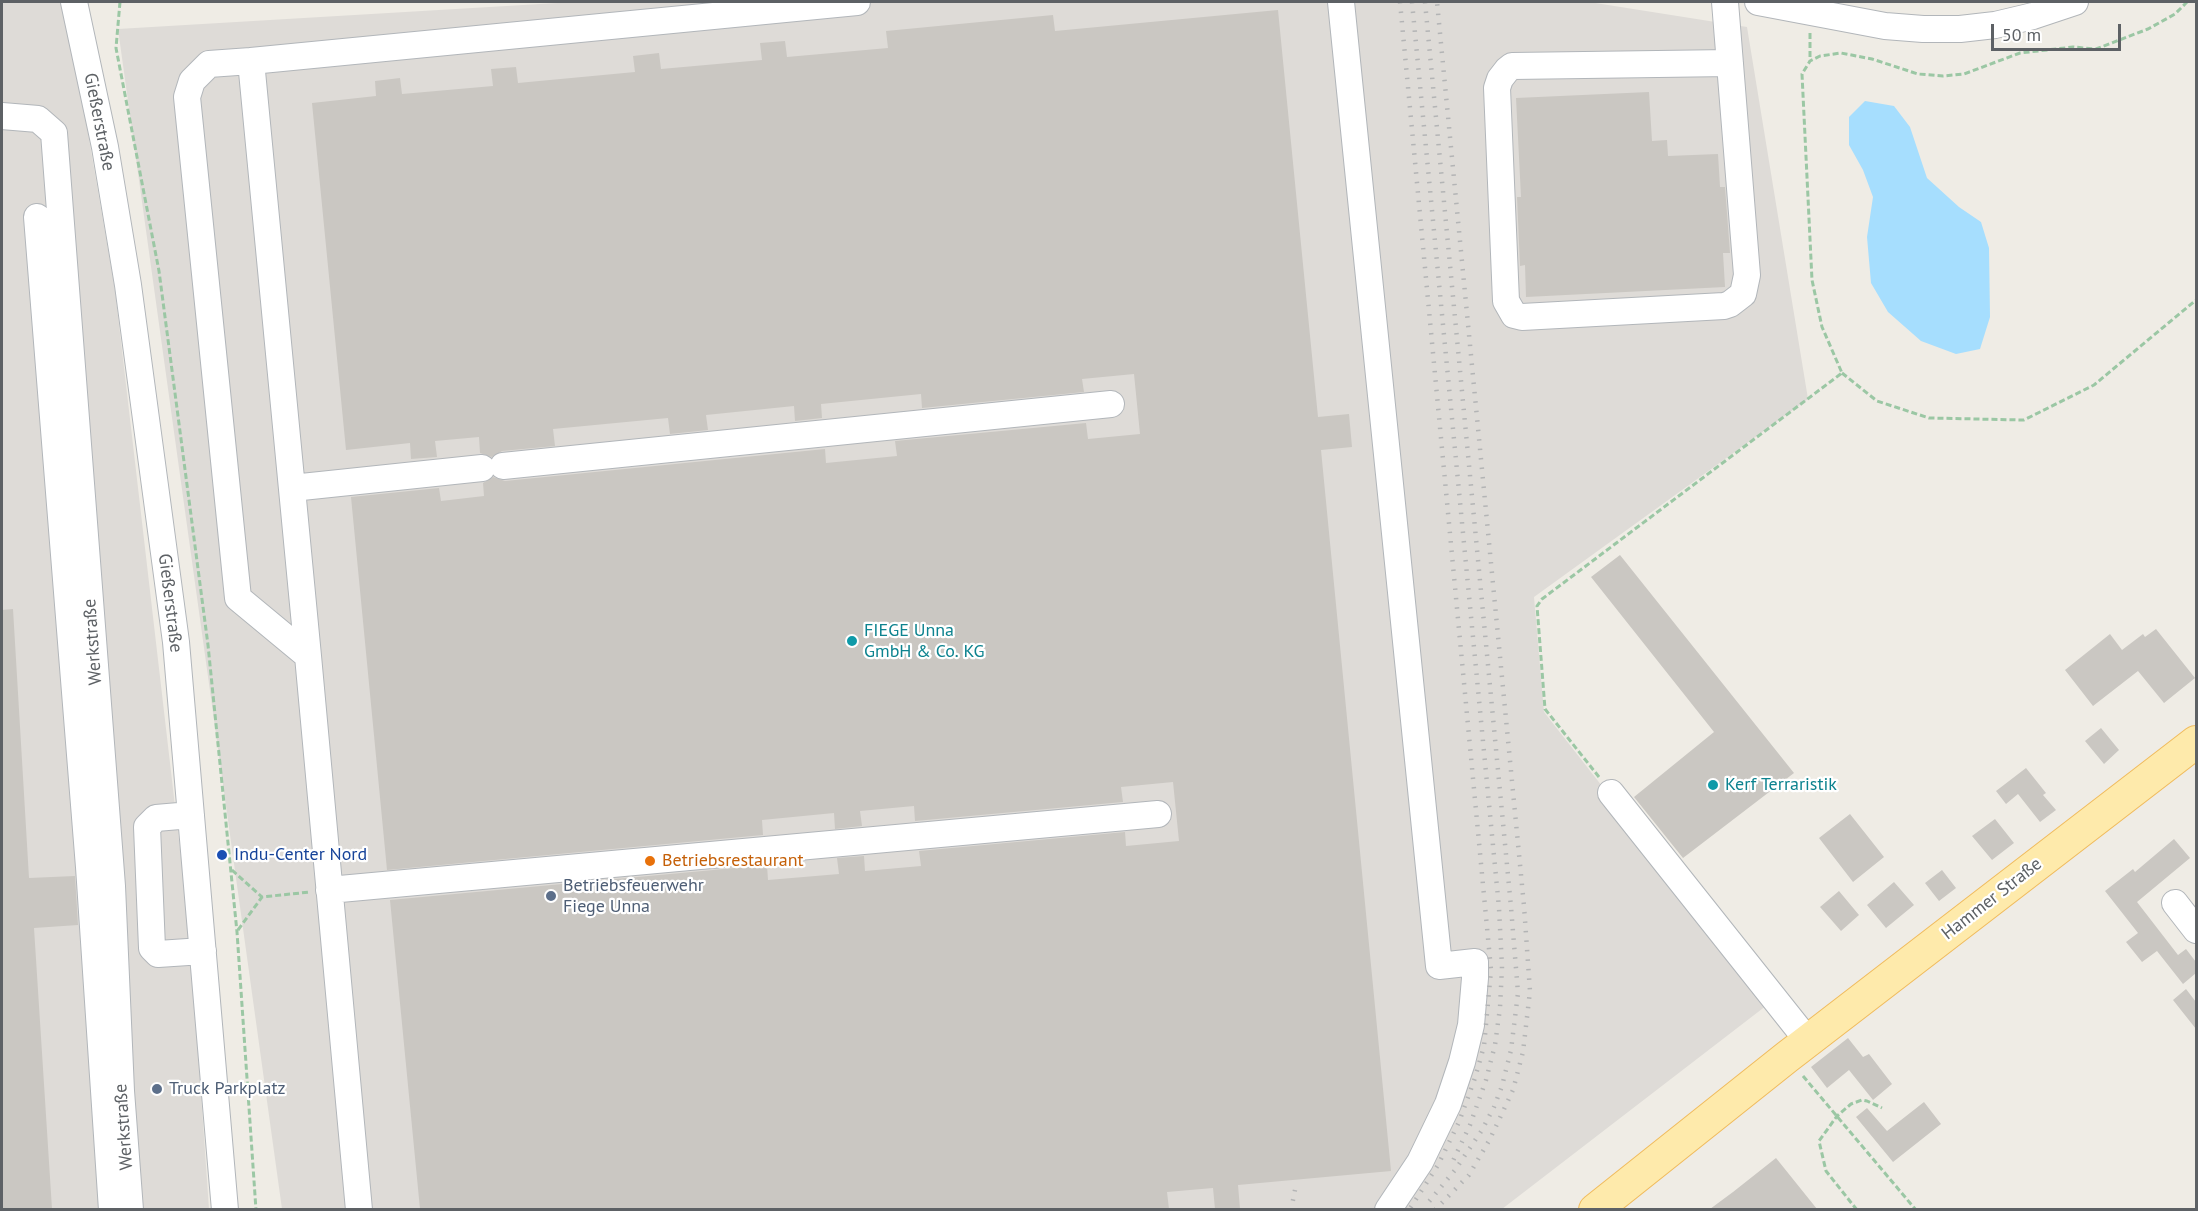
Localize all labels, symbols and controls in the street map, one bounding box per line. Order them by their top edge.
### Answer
scale bar [1994,12,2124,50]
text: 50 m [2002,23,2041,46]
street label: Gießerstraße [79,71,119,173]
street label: Gießerstraße [153,552,187,654]
street label: Werkstraße [79,598,107,686]
place label: FIEGE Unna GmbH & Co. KG [864,620,985,662]
marker: FIEGE Unna GmbH & Co. KG [845,634,859,648]
place label: Kerf Terraristik [1725,774,1837,796]
marker: Kerf Terraristik [1706,778,1720,792]
place label: Indu-Center Nord [234,844,367,866]
marker: Indu-Center Nord [215,848,229,862]
place label: Betriebsrestaurant [662,850,804,872]
street label: Hammer Straße [1938,853,2046,945]
marker: Betriebsrestaurant [643,854,657,868]
place label: Betriebsfeuerwehr Fiege Unna [563,875,704,918]
marker: Betriebsfeuerwehr Fiege Unna [544,889,558,903]
place label: Truck Parkplatz [169,1078,286,1100]
marker: Truck Parkplatz [150,1082,164,1096]
street label: Werkstraße [110,1083,138,1171]

